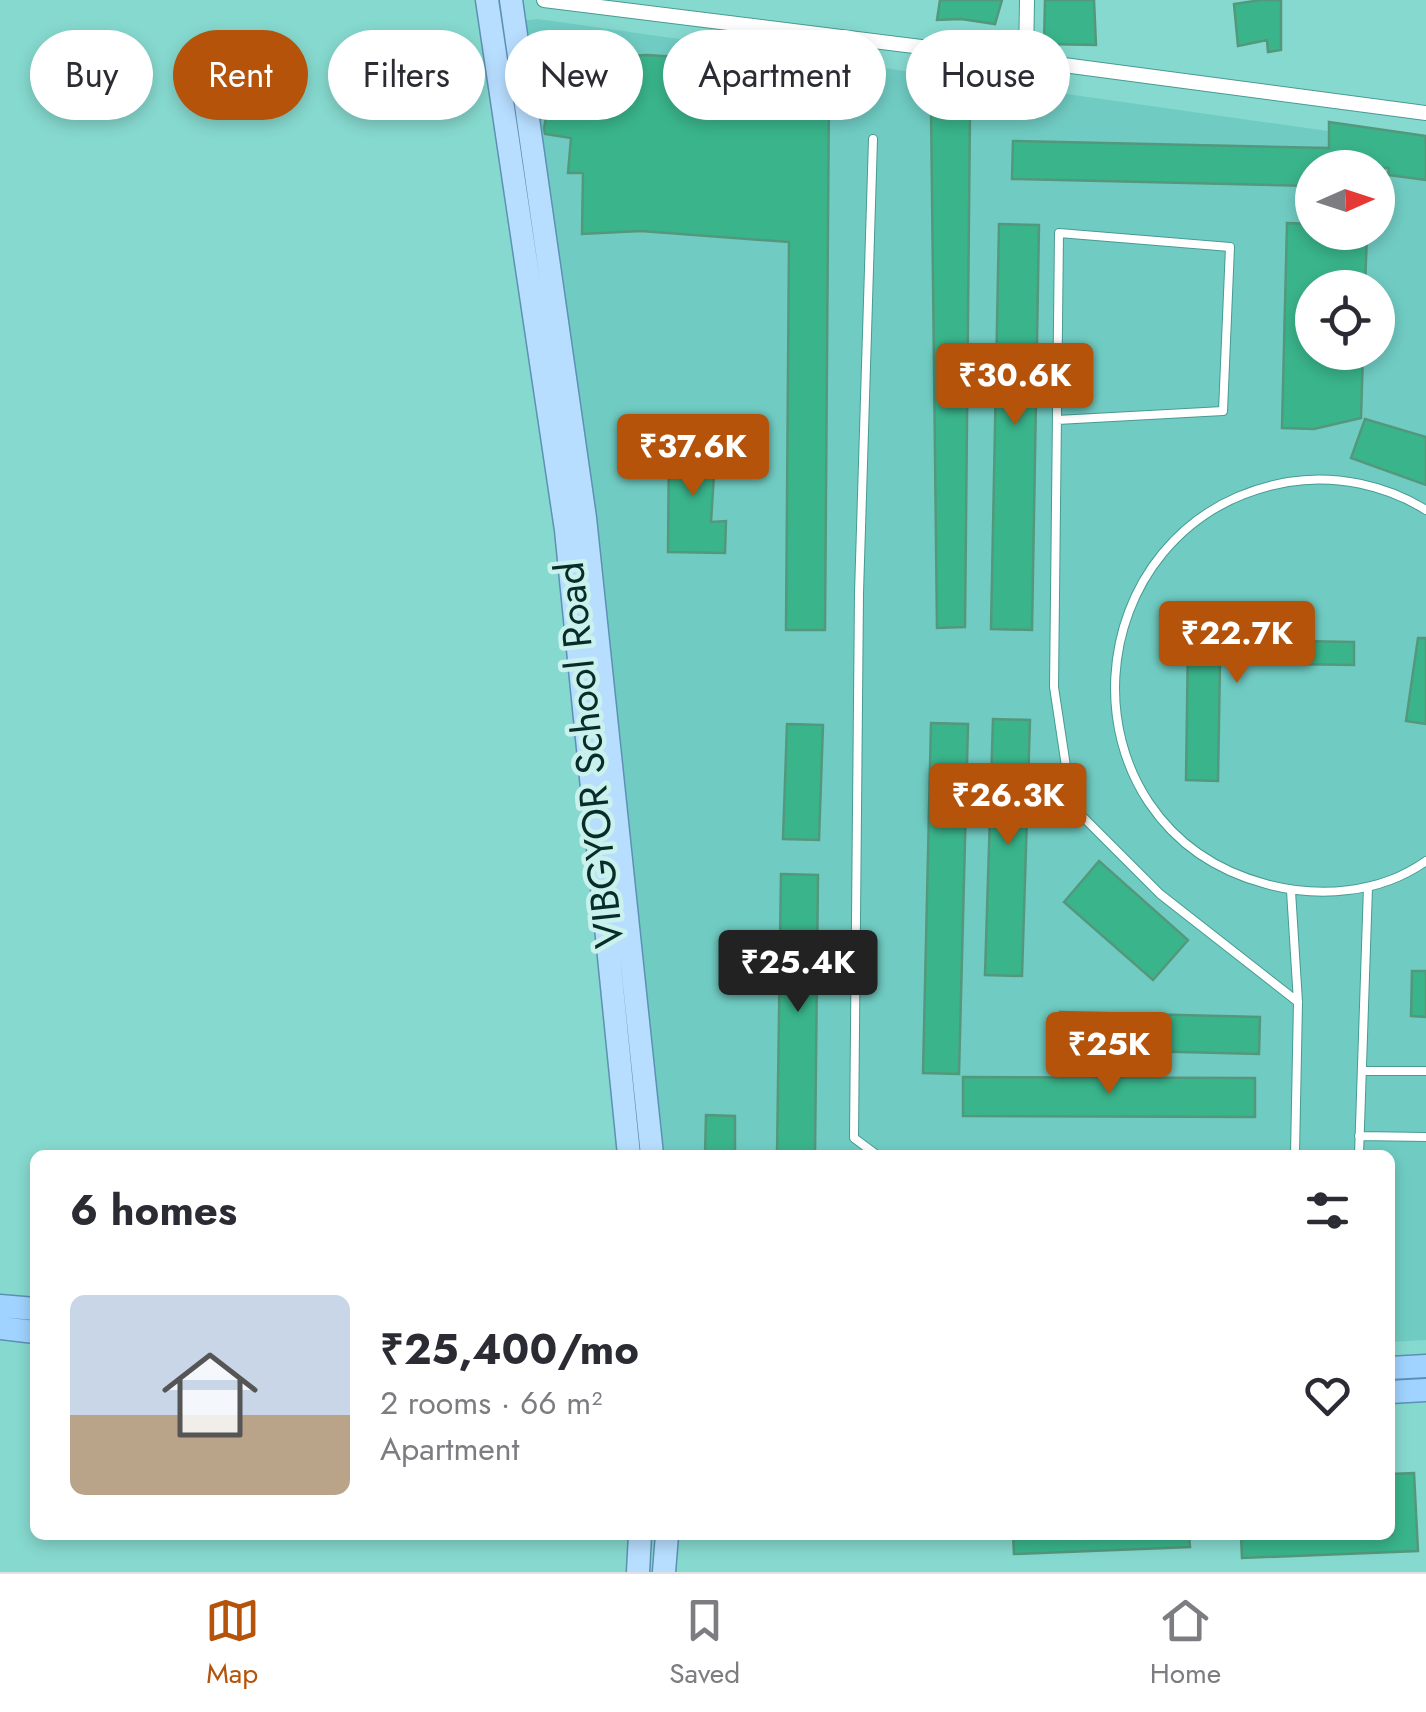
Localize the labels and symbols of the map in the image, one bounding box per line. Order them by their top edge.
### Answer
north arrow [1295,150,1395,250]
pin: ₹30.6K [934,343,1096,428]
pin: ₹37.6K [612,414,774,499]
street label: VIBGYOR School Road [540,559,638,951]
pin: ₹22.7K [1156,601,1318,686]
pin: ₹26.3K [927,763,1089,848]
pin: ₹25.4K [717,930,879,1015]
pin: ₹25K [1050,1012,1168,1097]

